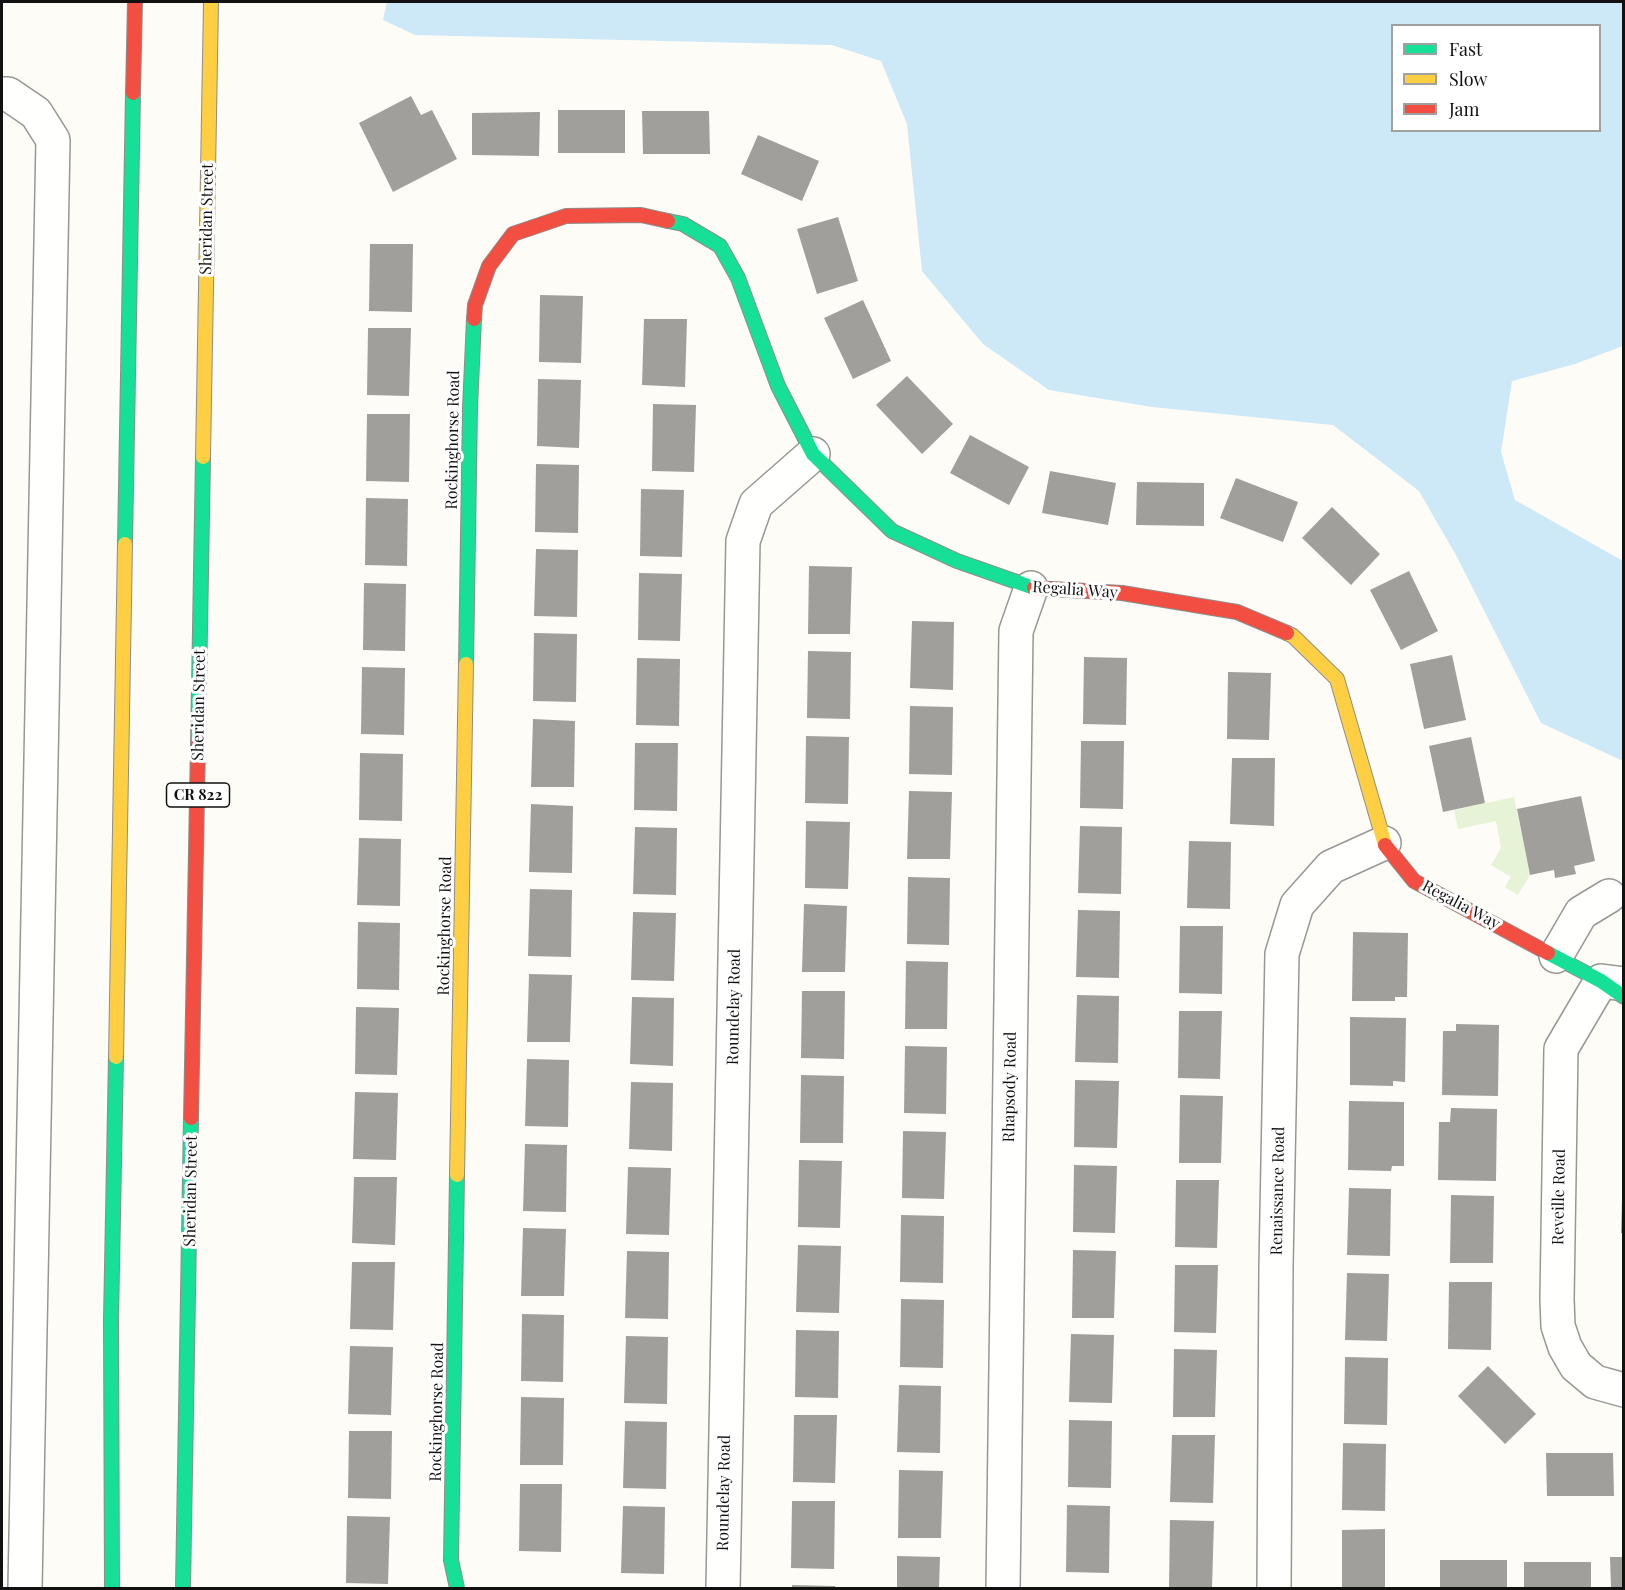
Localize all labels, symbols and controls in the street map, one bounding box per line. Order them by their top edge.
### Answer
legend [1391,24,1601,132]
text: Fast [1449,37,1482,61]
text: Slow [1449,67,1487,91]
text: Jam [1449,97,1479,121]
street label: Sheridan Street [196,163,218,275]
street label: Rockinghorse Road [442,370,464,510]
street label: Regalia Way [1032,577,1118,603]
street label: Sheridan Street [188,649,210,761]
road number: CR 822 [166,783,230,807]
street label: Rockinghorse Road [434,856,456,996]
street label: Regalia Way [1419,876,1503,934]
street label: Roundelay Road [723,949,745,1065]
street label: Rhapsody Road [999,1031,1021,1143]
street label: Renaissance Road [1267,1126,1289,1256]
street label: Sheridan Street [180,1135,202,1247]
street label: Reveille Road [1549,1149,1569,1245]
street label: Rockinghorse Road [426,1342,448,1482]
street label: Roundelay Road [713,1435,735,1551]

